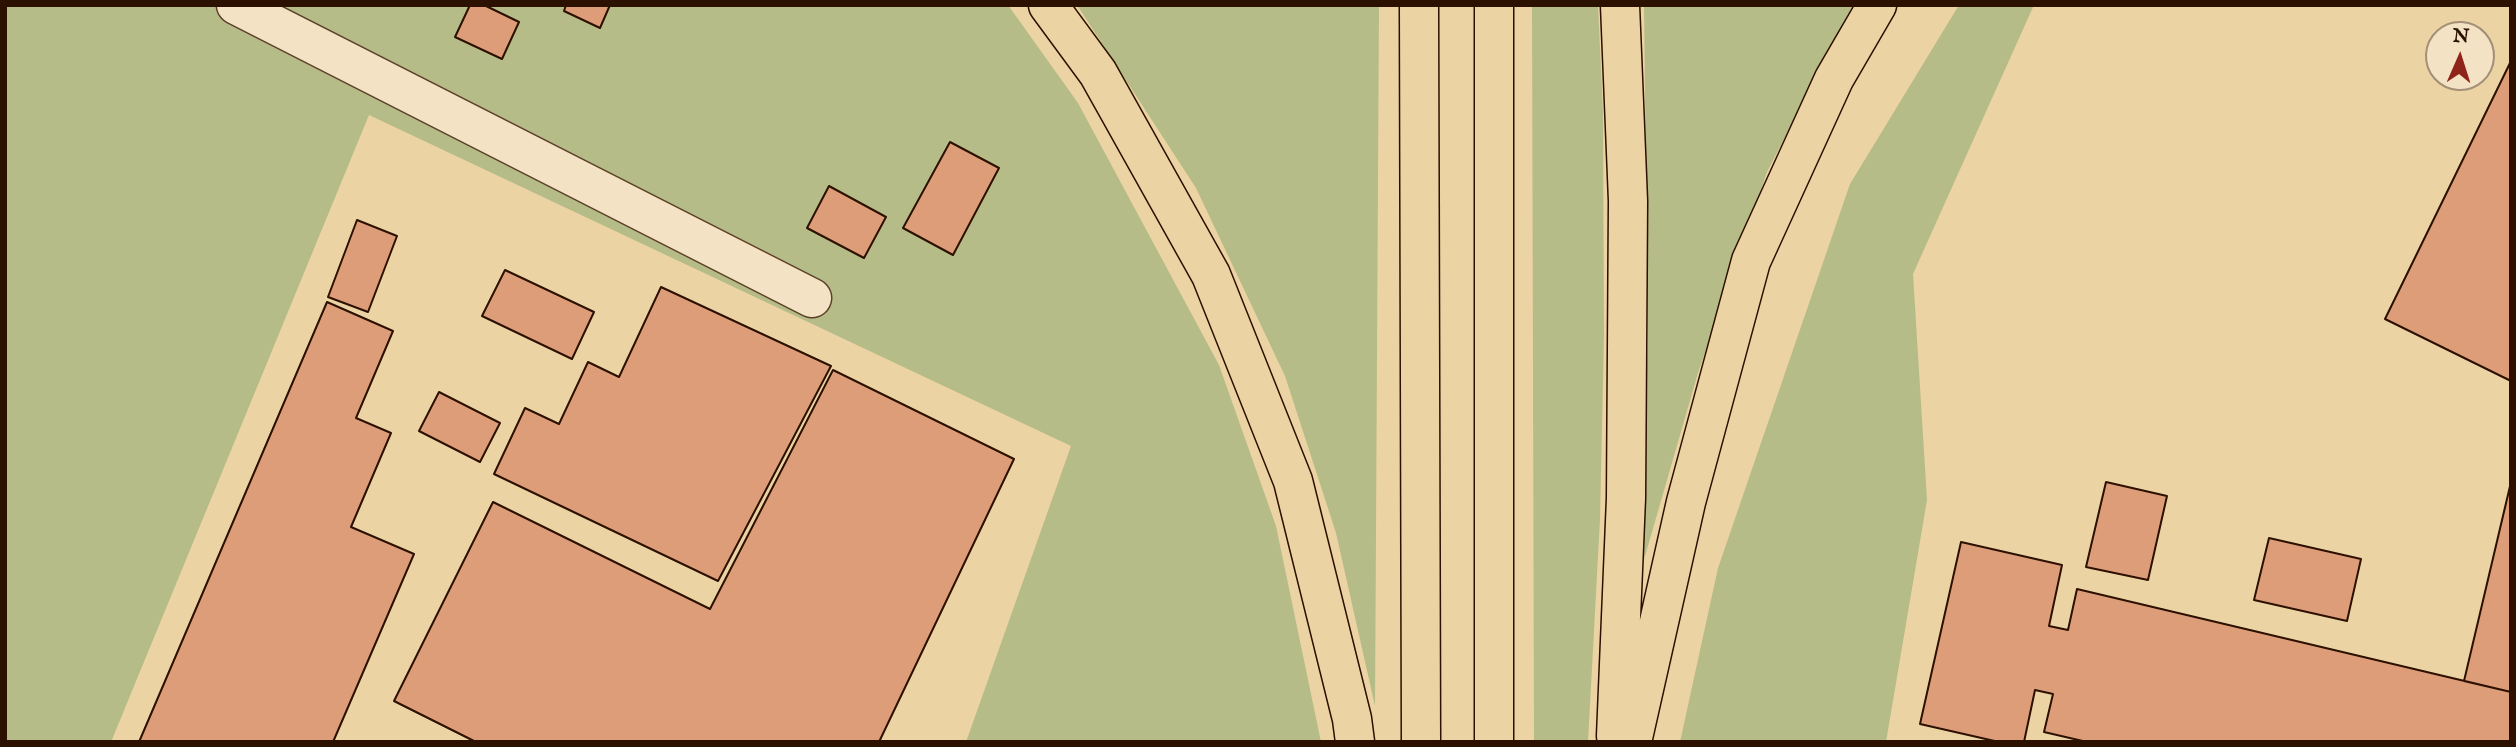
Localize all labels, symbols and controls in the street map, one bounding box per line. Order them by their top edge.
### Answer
north arrow [2425,21,2495,91]
text: N [2452,25,2470,49]

